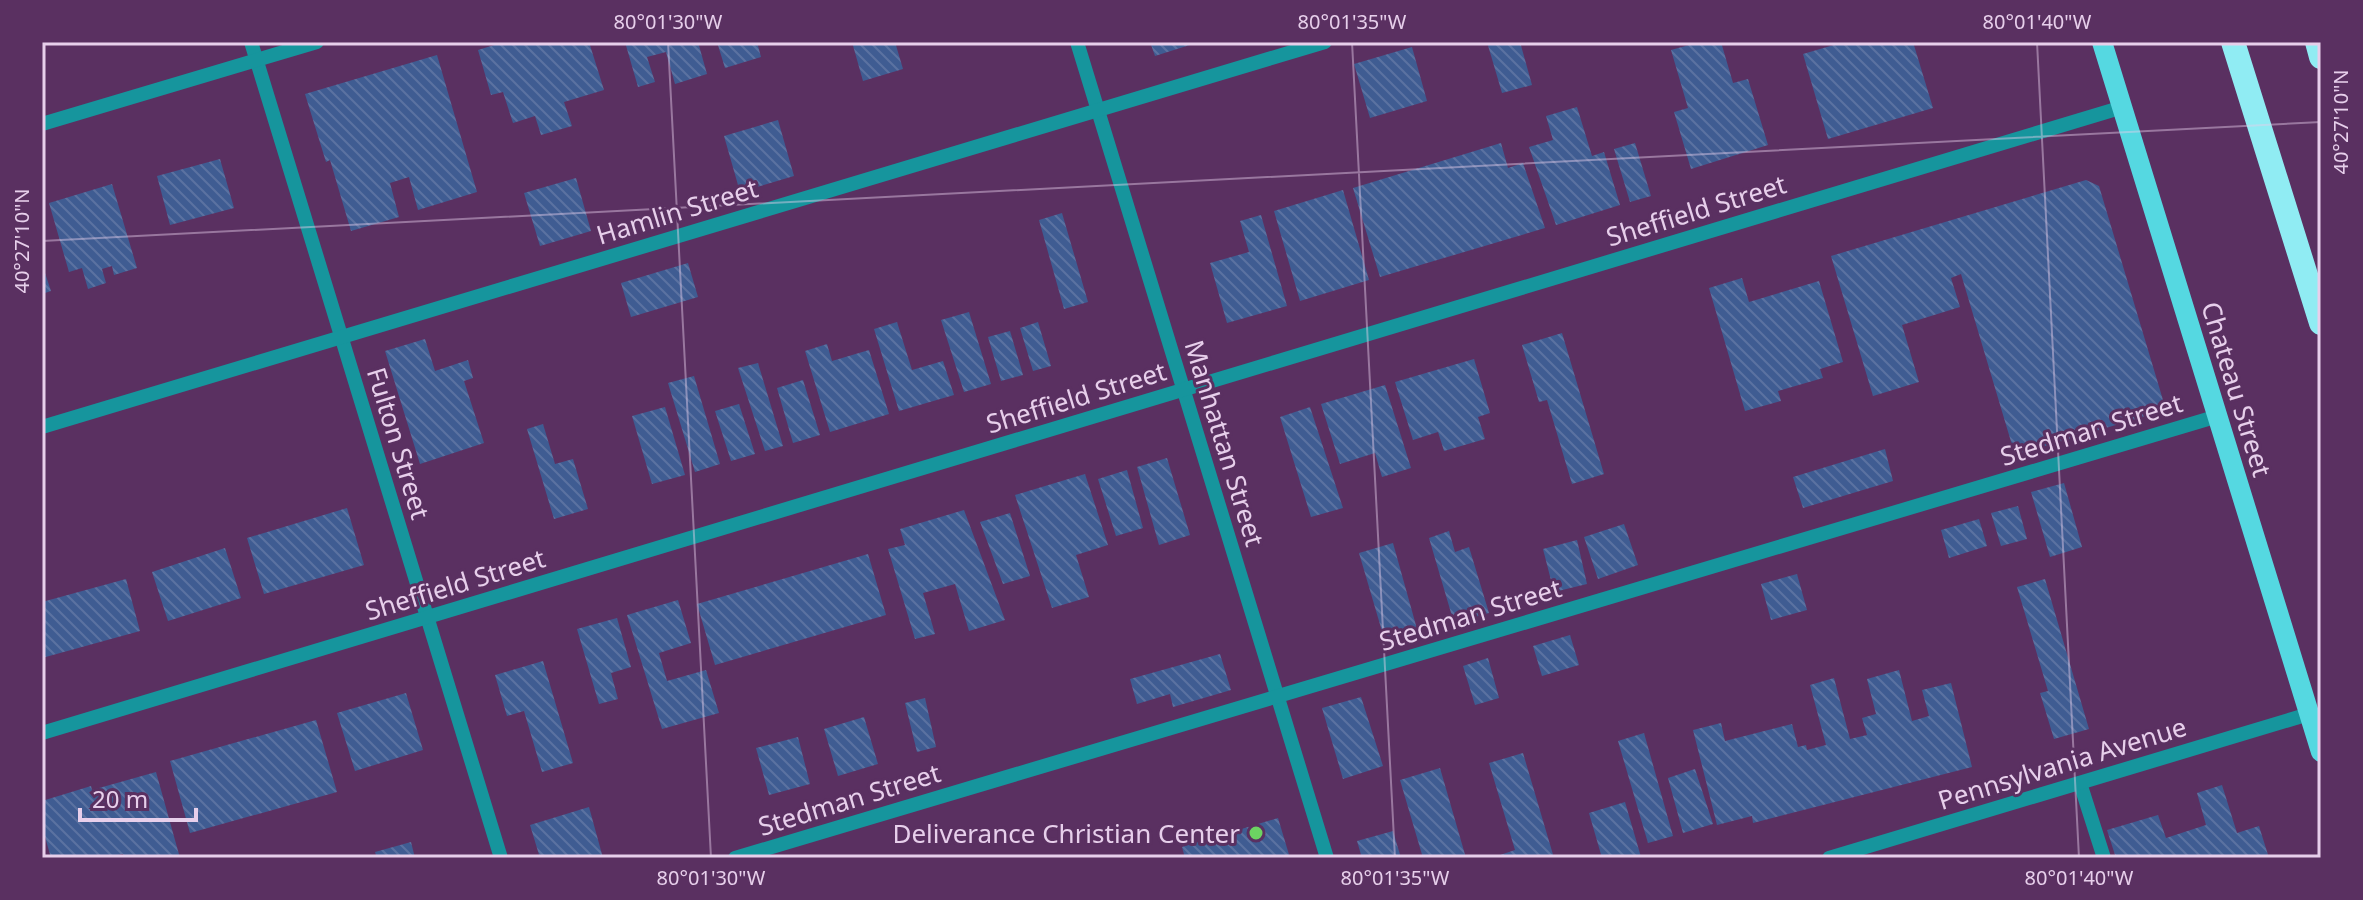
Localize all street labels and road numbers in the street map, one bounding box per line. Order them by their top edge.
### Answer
street label: Sheffield Street [1602,166,1790,254]
street label: Hamlin Street [592,169,762,253]
street label: Chateau Street [2193,297,2281,481]
street label: Manhattan Street [1177,336,1273,550]
street label: Sheffield Street [982,353,1170,441]
street label: Fulton Street [359,363,439,523]
street label: Stedman Street [1996,384,2186,474]
street label: Sheffield Street [361,540,549,628]
street label: Stedman Street [1375,569,1565,659]
street label: Pennsylvania Avenue [1933,708,2191,818]
street label: Stedman Street [754,754,944,844]

